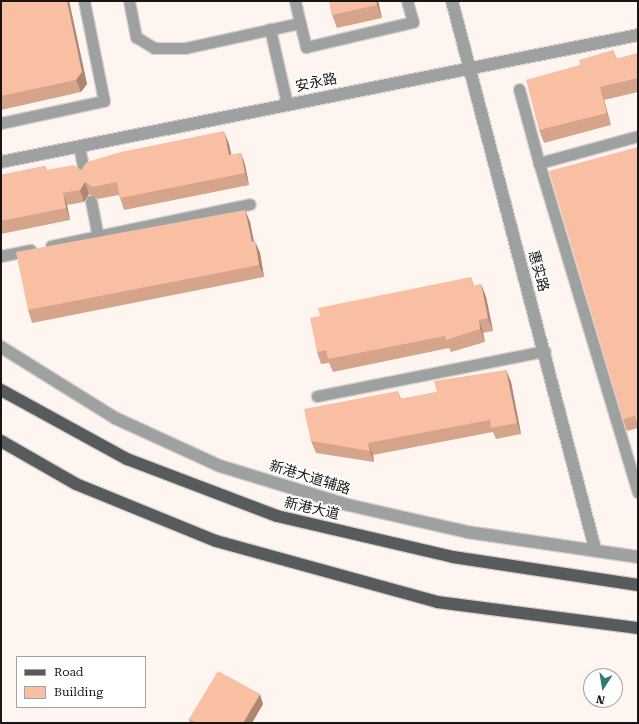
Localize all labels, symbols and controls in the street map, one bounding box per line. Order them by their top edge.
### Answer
street label: 安永路 [294,69,338,95]
street label: 惠实路 [525,249,553,293]
street label: 新港大道辅路 [267,457,353,497]
street label: 新港大道 [283,494,341,522]
legend [16,656,146,708]
text: Road [54,665,83,679]
north arrow [583,668,623,708]
text: Building [54,685,103,699]
text: N [595,692,606,706]

